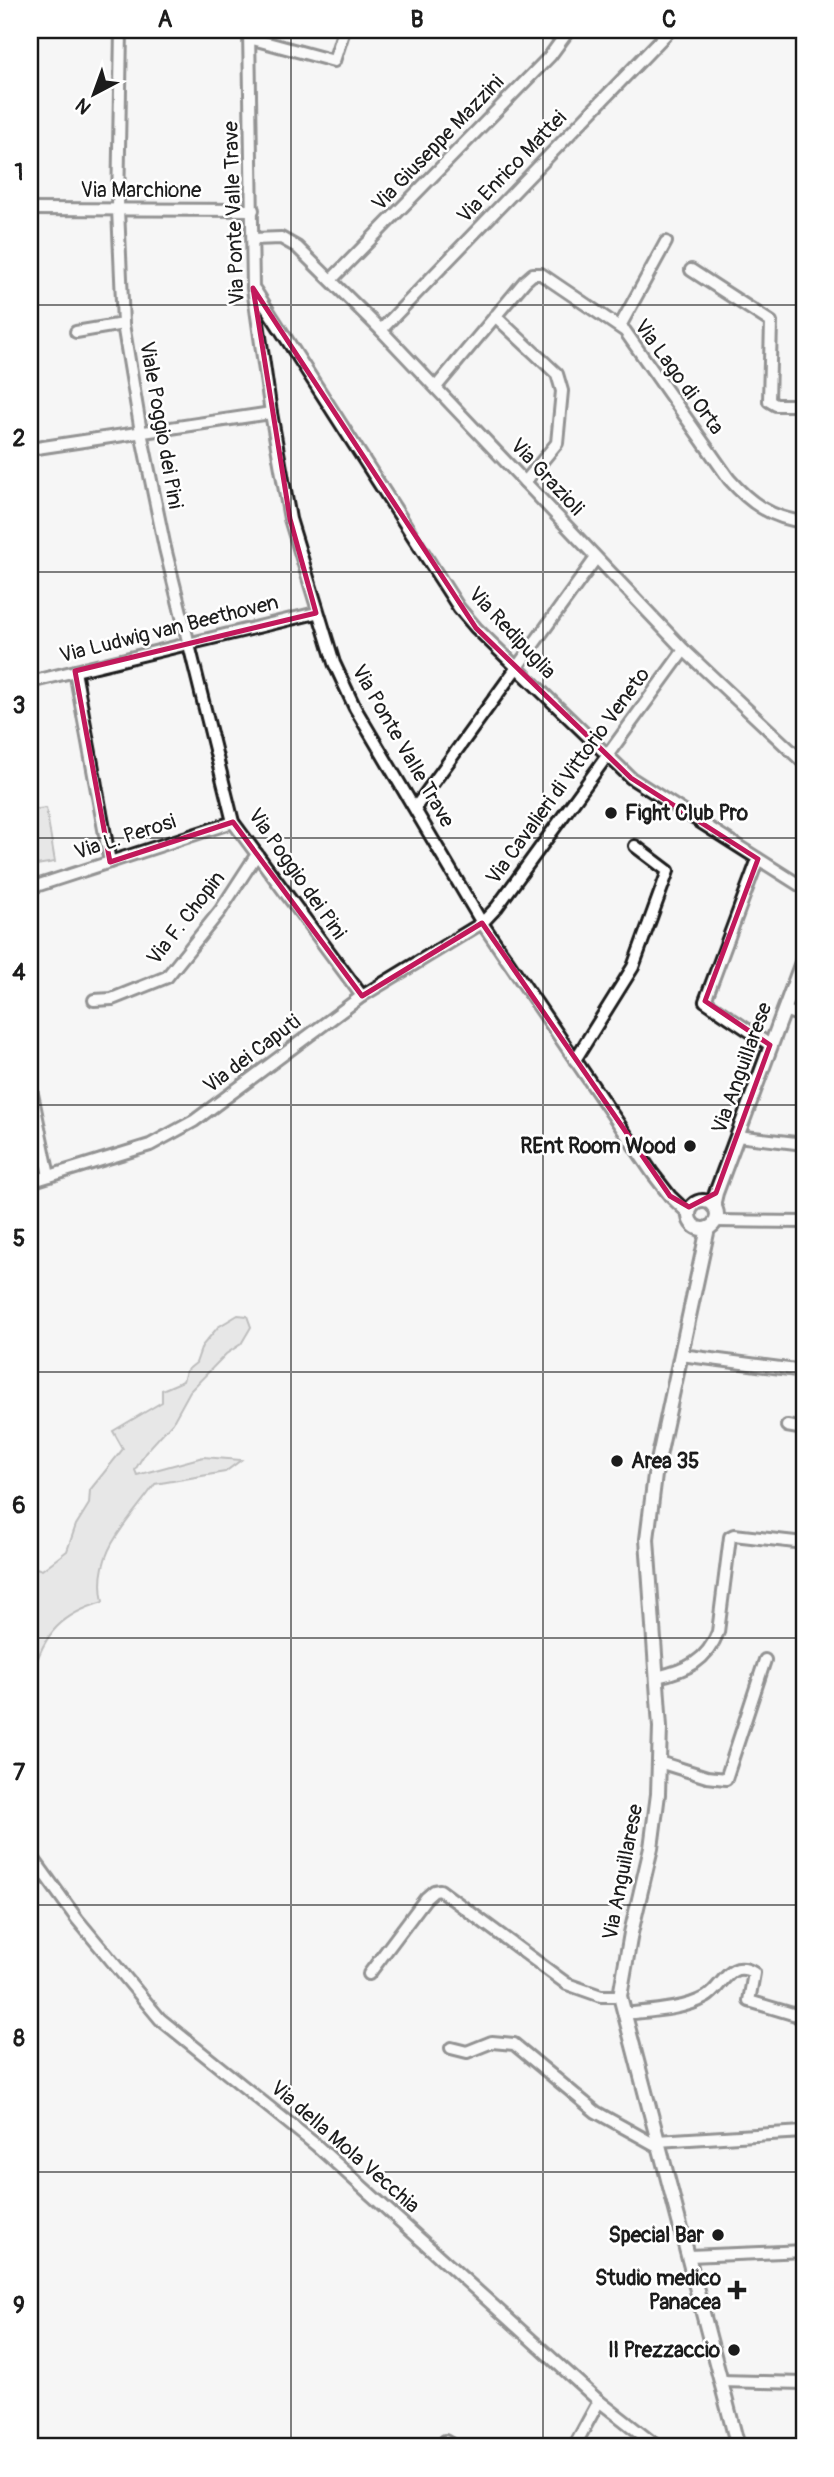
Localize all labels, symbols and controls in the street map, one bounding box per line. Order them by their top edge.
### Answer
text: A [158,5,173,34]
text: B [410,5,424,34]
text: C [662,5,676,34]
north arrow [60,60,130,130]
street label: Via Giuseppe Mazzini [366,69,510,217]
text: N [71,93,96,119]
street label: Via Enrico Mattei [451,105,573,229]
street label: Via Ponte Valle Trave [217,120,251,305]
text: 1 [15,158,24,187]
street label: Via Marchione [81,177,202,204]
street label: Via Lago di Orta [628,314,730,440]
street label: Viale Poggio dei Pini [133,339,189,511]
text: 2 [13,424,26,453]
street label: Via Grazioli [504,432,590,522]
street label: Via Redipuglia [462,581,562,685]
street label: Via Ludwig van Beethoven [57,589,281,669]
street label: Via Ponte Valle Trave [345,660,461,833]
street label: Via Cavalieri di Vittorio Veneto [480,662,656,890]
text: 3 [13,691,25,720]
place label: Fight Club Pro [625,800,749,827]
street label: Via Poggio dei Pini [242,803,352,945]
marker: Fight Club Pro [603,805,619,821]
street label: Via L. Perosi [71,808,179,866]
street label: Via F. Chopin [141,866,231,970]
text: 4 [12,958,26,987]
street label: Via Anguillarese [706,998,778,1137]
street label: Via dei Caputi [198,1008,306,1099]
place label: REnt Room Wood [520,1133,676,1160]
marker: REnt Room Wood [682,1138,698,1154]
text: 5 [13,1224,25,1253]
place label: Area 35 [631,1448,699,1475]
marker: Area 35 [609,1453,625,1469]
text: 6 [12,1491,26,1520]
text: 7 [13,1758,26,1787]
street label: Via Anguillarese [597,1801,650,1942]
text: 8 [13,2024,25,2053]
street label: Via della Mola Vecchia [265,2075,425,2219]
place label: Special Bar [609,2222,704,2249]
marker: Special Bar [710,2227,726,2243]
place label: Studio medico Panacea [595,2265,722,2316]
marker: Studio medico Panacea [727,2280,747,2300]
text: 9 [13,2291,25,2320]
place label: Il Prezzaccio [608,2337,721,2364]
marker: Il Prezzaccio [726,2342,742,2358]

